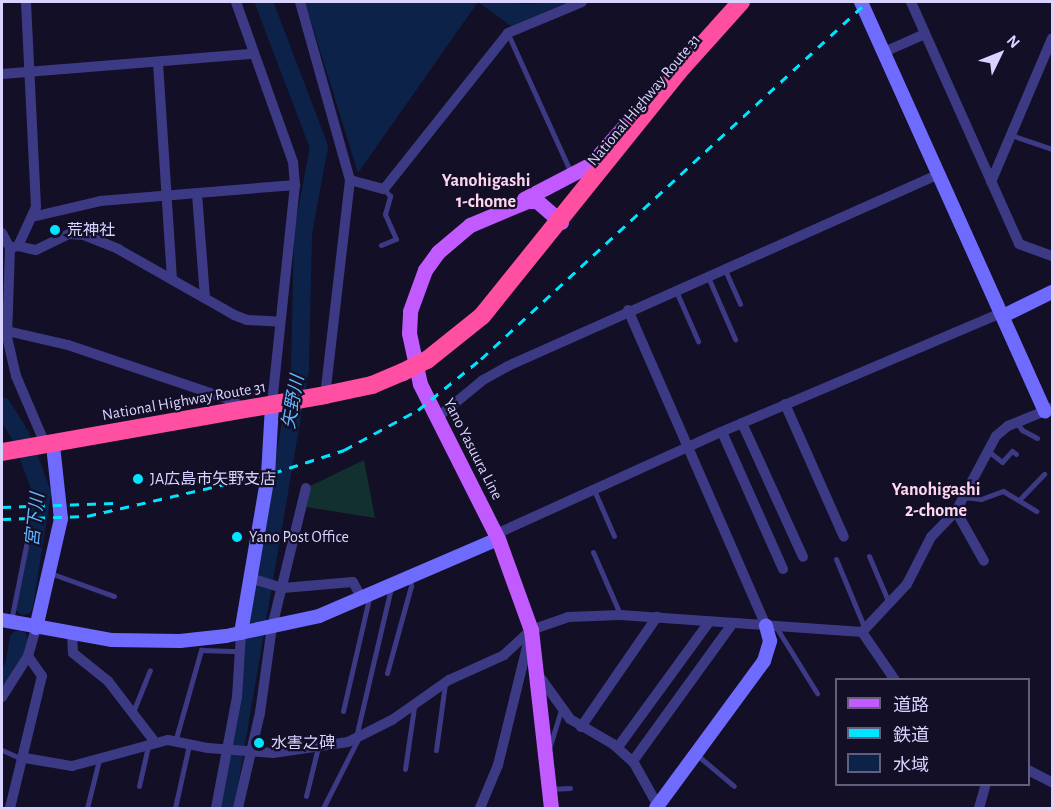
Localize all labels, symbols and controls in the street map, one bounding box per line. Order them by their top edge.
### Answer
north arrow [970,24,1030,84]
street label: National Highway Route 31 [583,30,705,170]
text: N [1004,32,1023,51]
district label: Yanohigashi 1-chome [442,171,530,213]
place label: 荒神社 [67,220,115,240]
marker: 荒神社 [48,223,62,237]
water label: 矢野川 [279,374,309,430]
street label: National Highway Route 31 [101,377,267,425]
street label: Yano Yasuura Line [439,395,507,503]
place label: JA広島市矢野支店 [150,469,276,489]
marker: JA広島市矢野支店 [131,472,145,486]
district label: Yanohigashi 2-chome [892,480,980,522]
water label: 宮下川 [22,492,50,548]
place label: Yano Post Office [249,527,349,547]
marker: Yano Post Office [230,530,244,544]
legend [835,678,1030,786]
text: 道路 [893,697,929,715]
text: 鉄道 [893,727,929,745]
place label: 水害之碑 [271,733,335,753]
marker: 水害之碑 [252,736,266,750]
text: 水域 [893,757,929,775]

